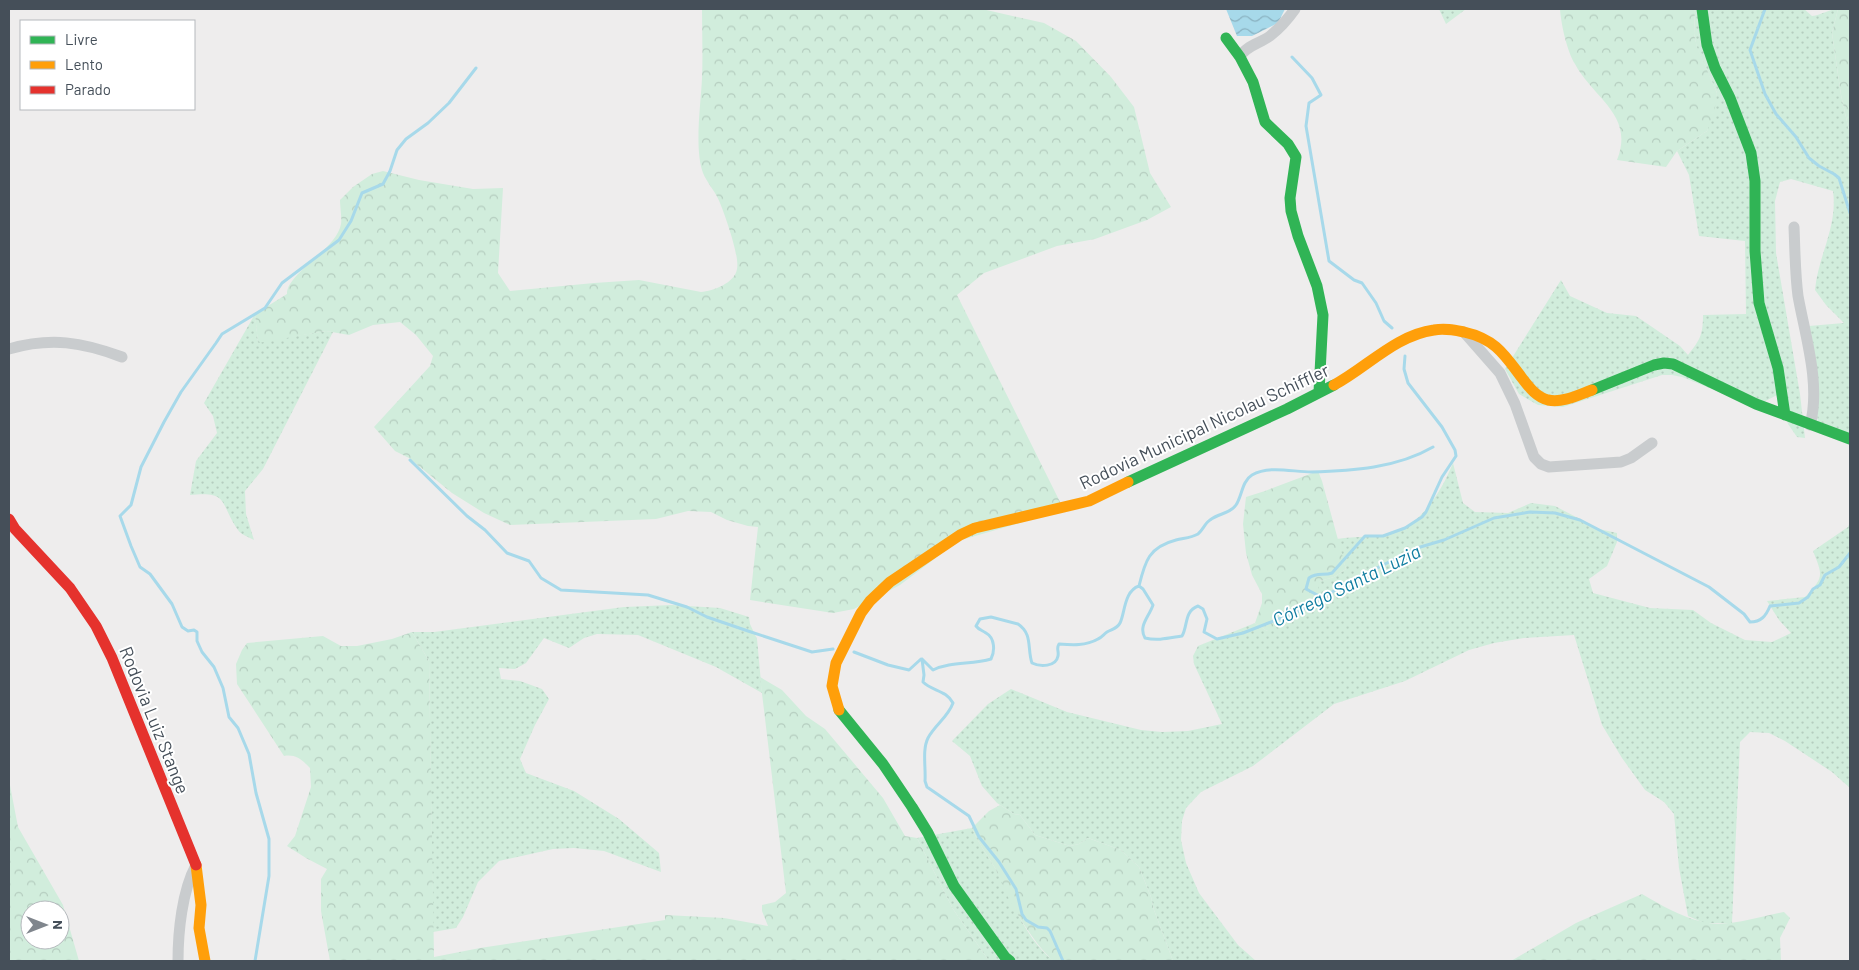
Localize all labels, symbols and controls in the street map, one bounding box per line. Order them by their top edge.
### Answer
legend [20,20,195,110]
text: Livre [65,30,98,48]
text: Lento [65,55,103,73]
text: Parado [65,80,111,98]
street label: Rodovia Municipal Nicolau Schiffler [1076,358,1333,494]
water label: Córrego Santa Luzia [1268,539,1424,631]
street label: Rodovia Luiz Stange [115,643,195,797]
north arrow [20,900,70,950]
text: N [50,920,67,930]

